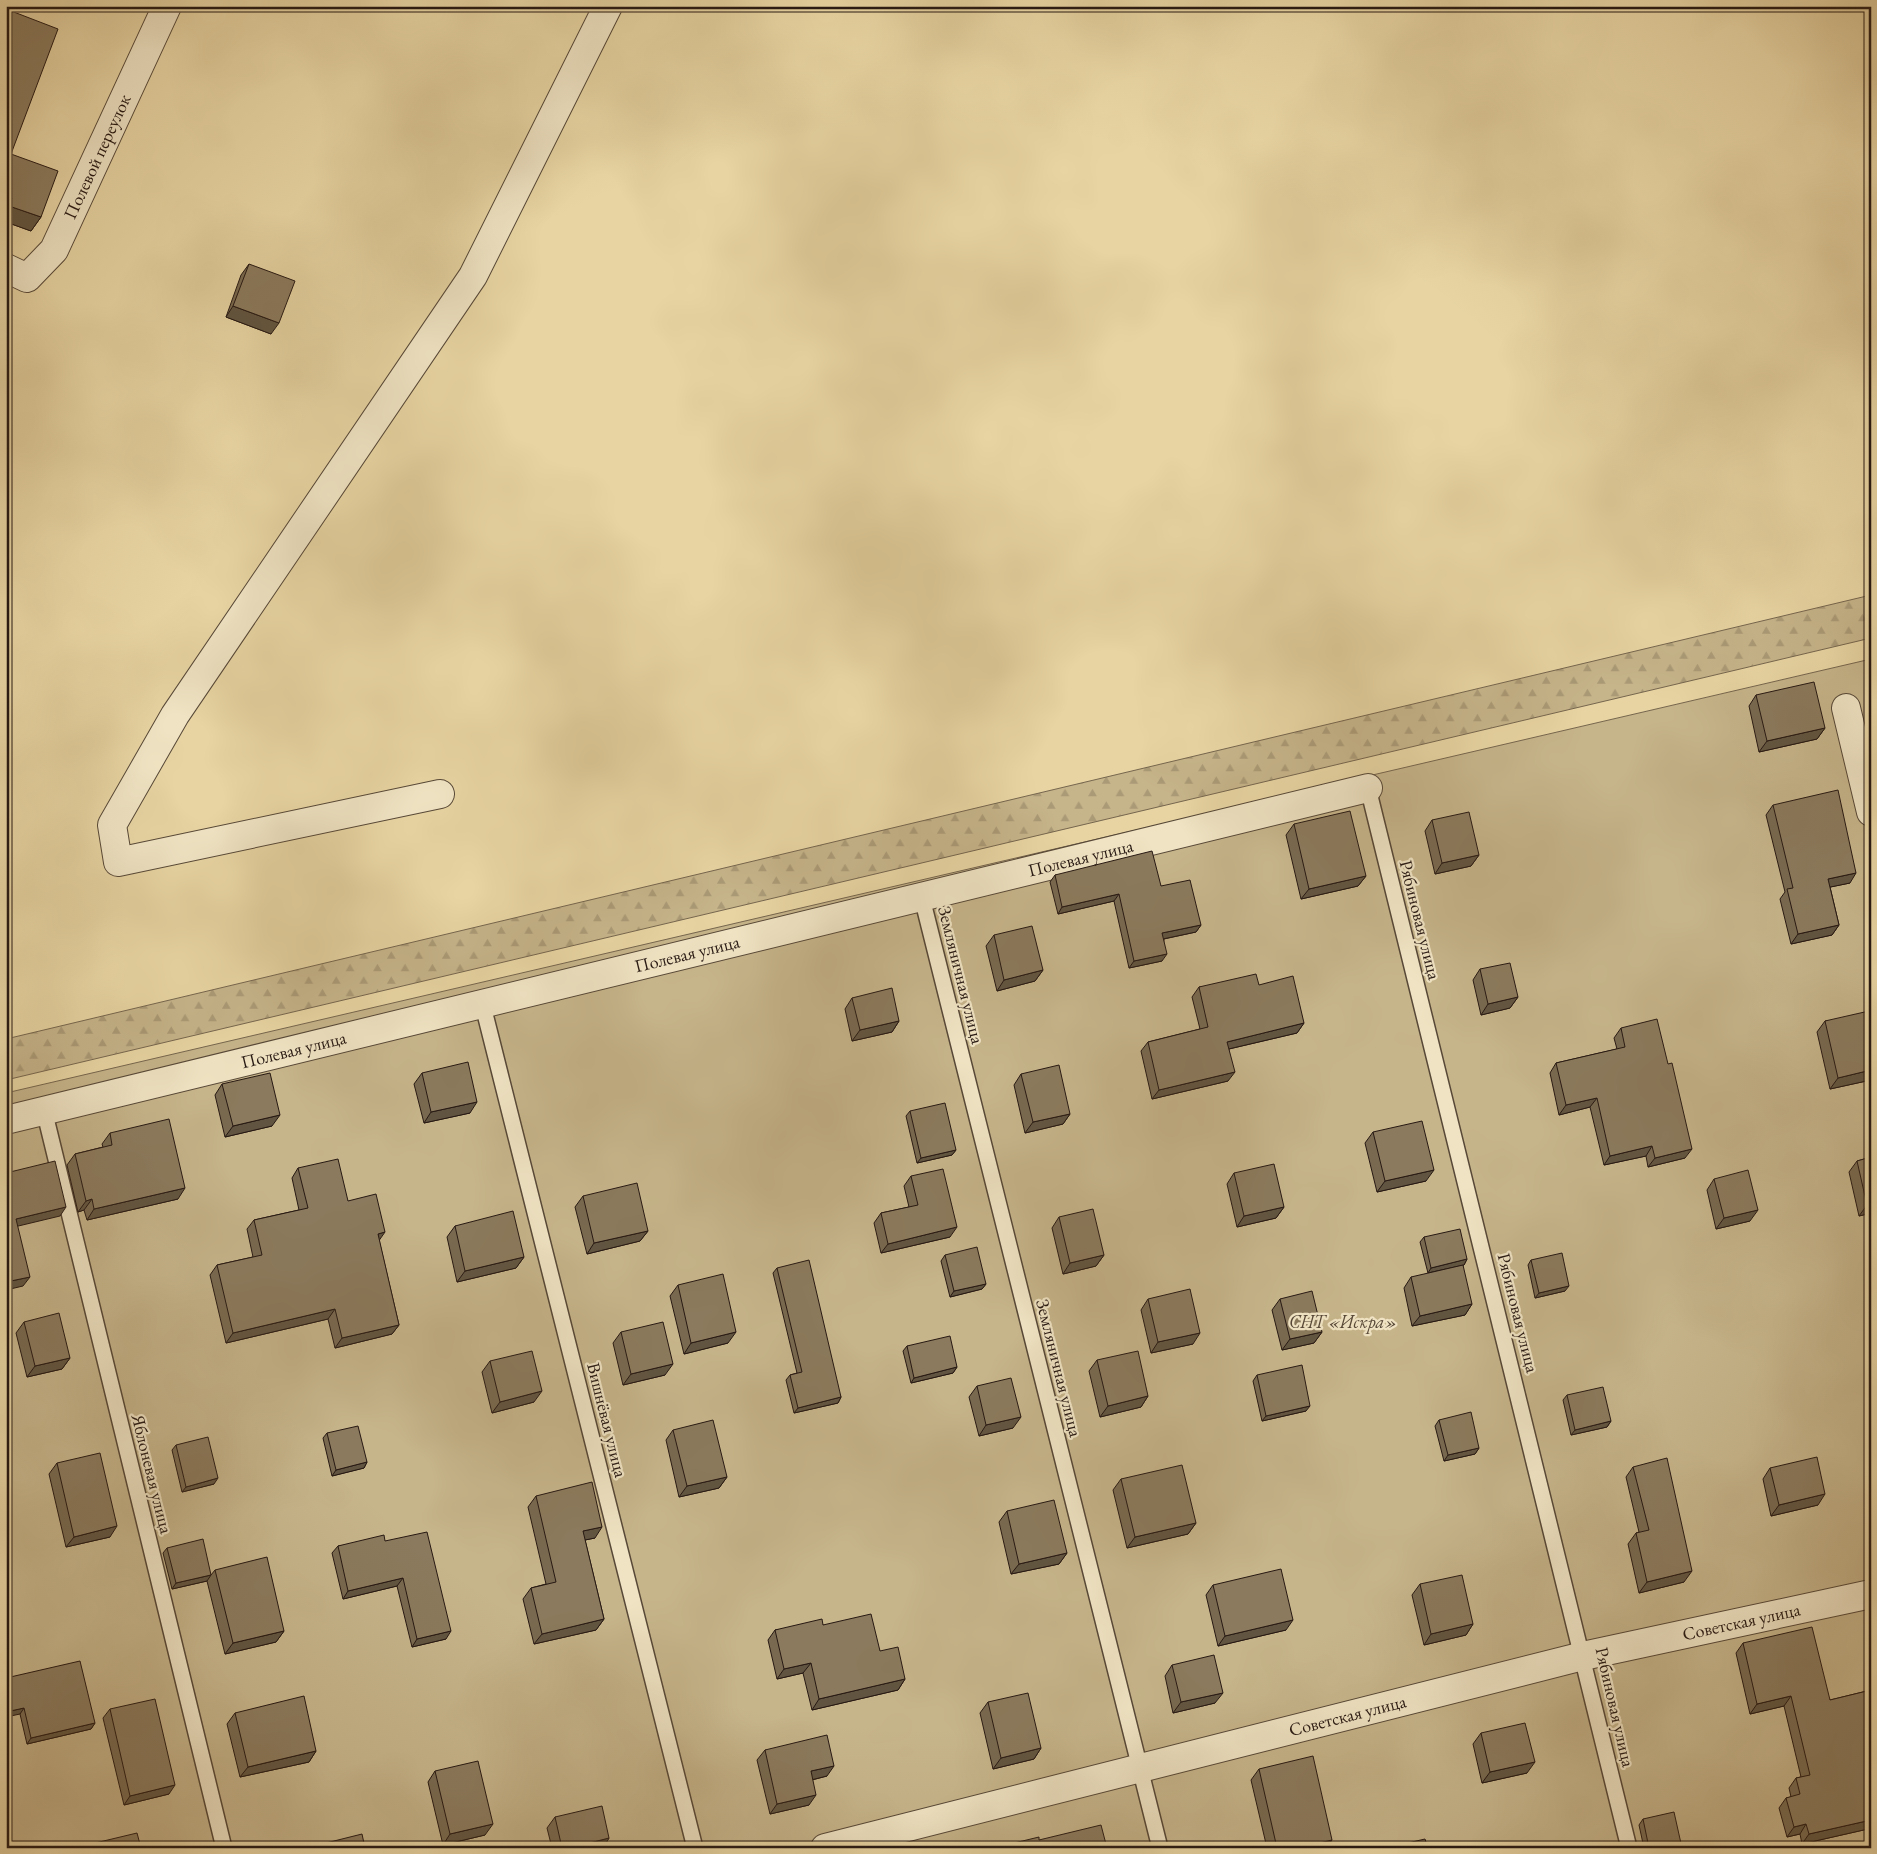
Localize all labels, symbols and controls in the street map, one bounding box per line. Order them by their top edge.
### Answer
street label: Полевой переулок [58,90,136,222]
street label: Полевая улица [1025,833,1136,882]
street label: Рябиновая улица [1395,858,1447,983]
street label: Земляничная улица [933,904,990,1047]
street label: Полевая улица [632,929,743,977]
street label: Полевая улица [238,1025,349,1073]
street label: Рябиновая улица [1493,1251,1545,1376]
street label: Земляничная улица [1031,1297,1088,1440]
park label: СНТ «Искра» [1289,1310,1397,1334]
street label: Вишнёвая улица [582,1360,633,1480]
street label: Яблоневая улица [126,1411,179,1537]
street label: Советская улица [1680,1597,1803,1645]
street label: Рябиновая улица [1591,1645,1641,1770]
street label: Советская улица [1286,1689,1409,1741]

